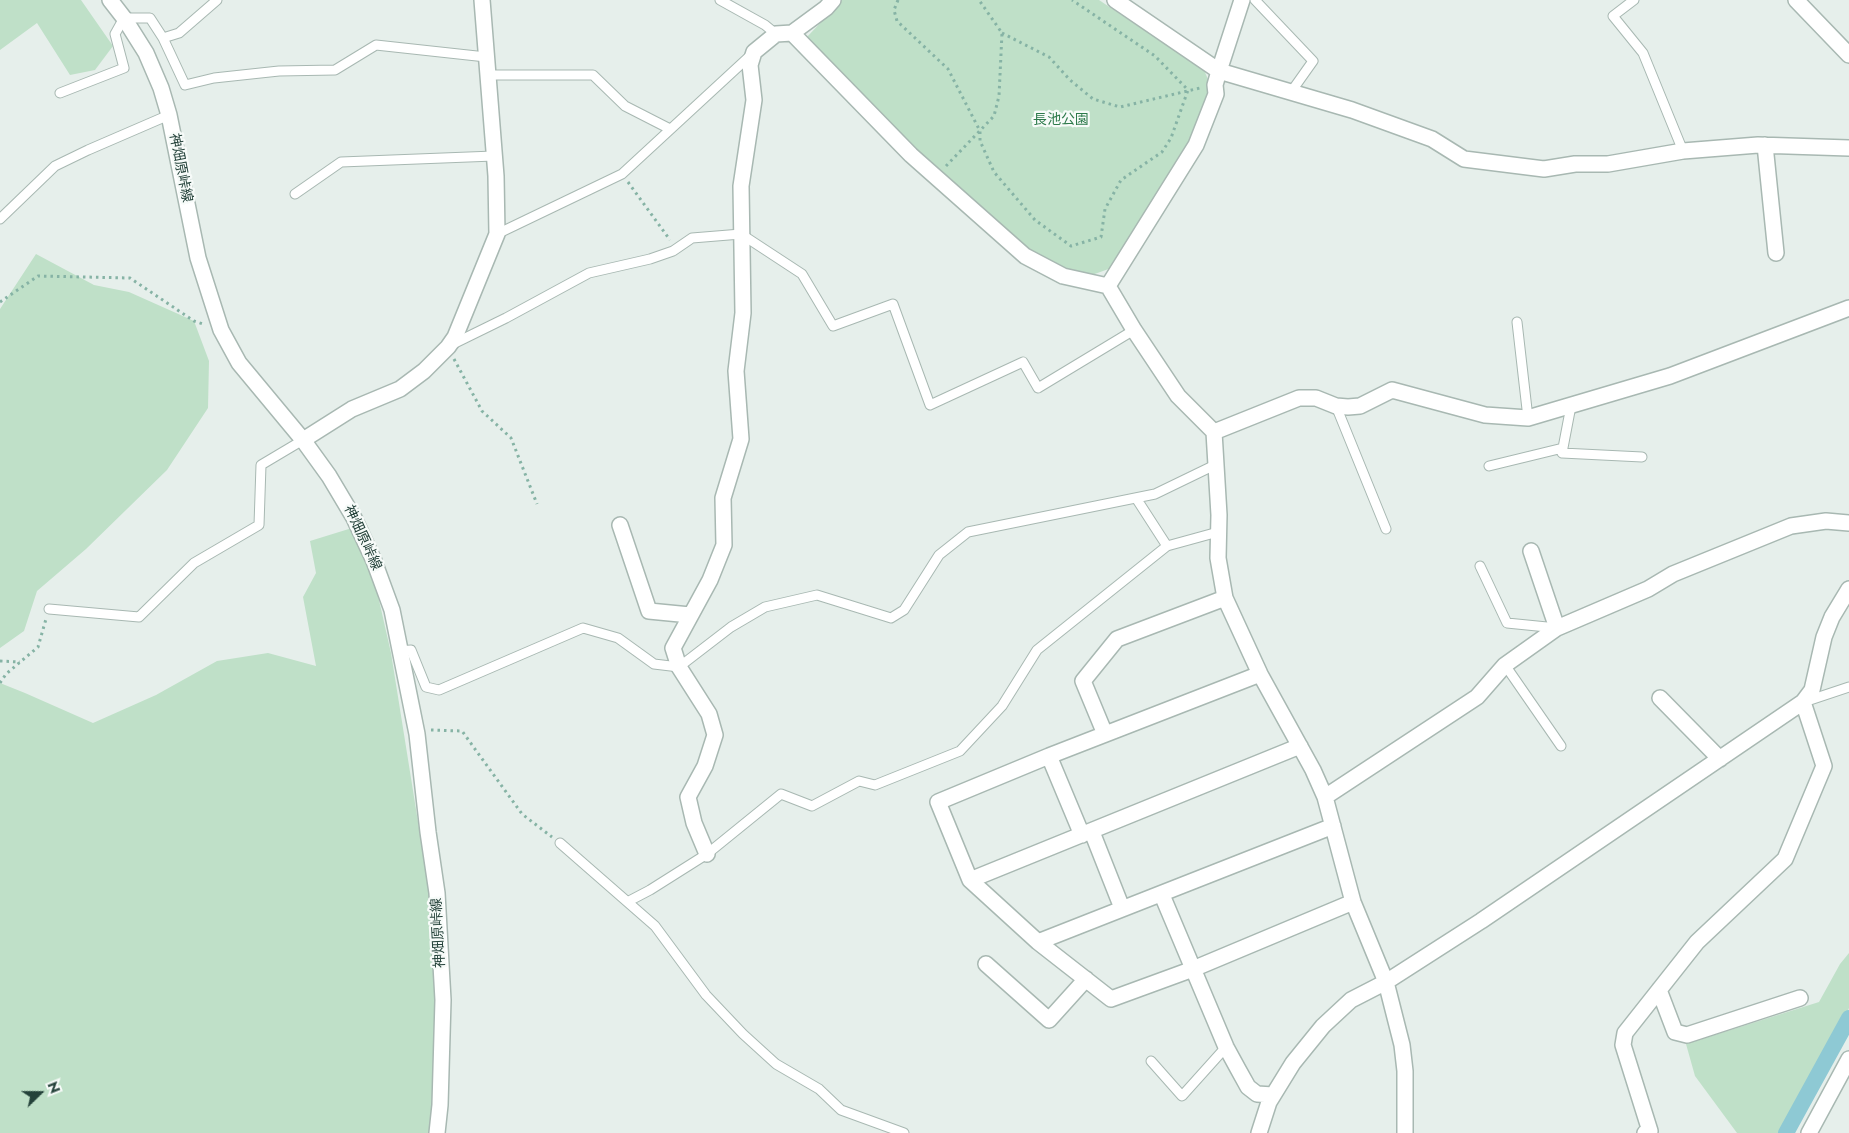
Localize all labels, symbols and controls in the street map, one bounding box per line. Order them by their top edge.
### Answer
park label: 長池公園 [1033,113,1089,129]
street label: 神畑原峠線 [165,132,195,204]
street label: 神畑原峠線 [340,503,384,573]
street label: 神畑原峠線 [429,898,449,968]
north arrow [15,1068,65,1118]
text: N [43,1078,65,1096]

